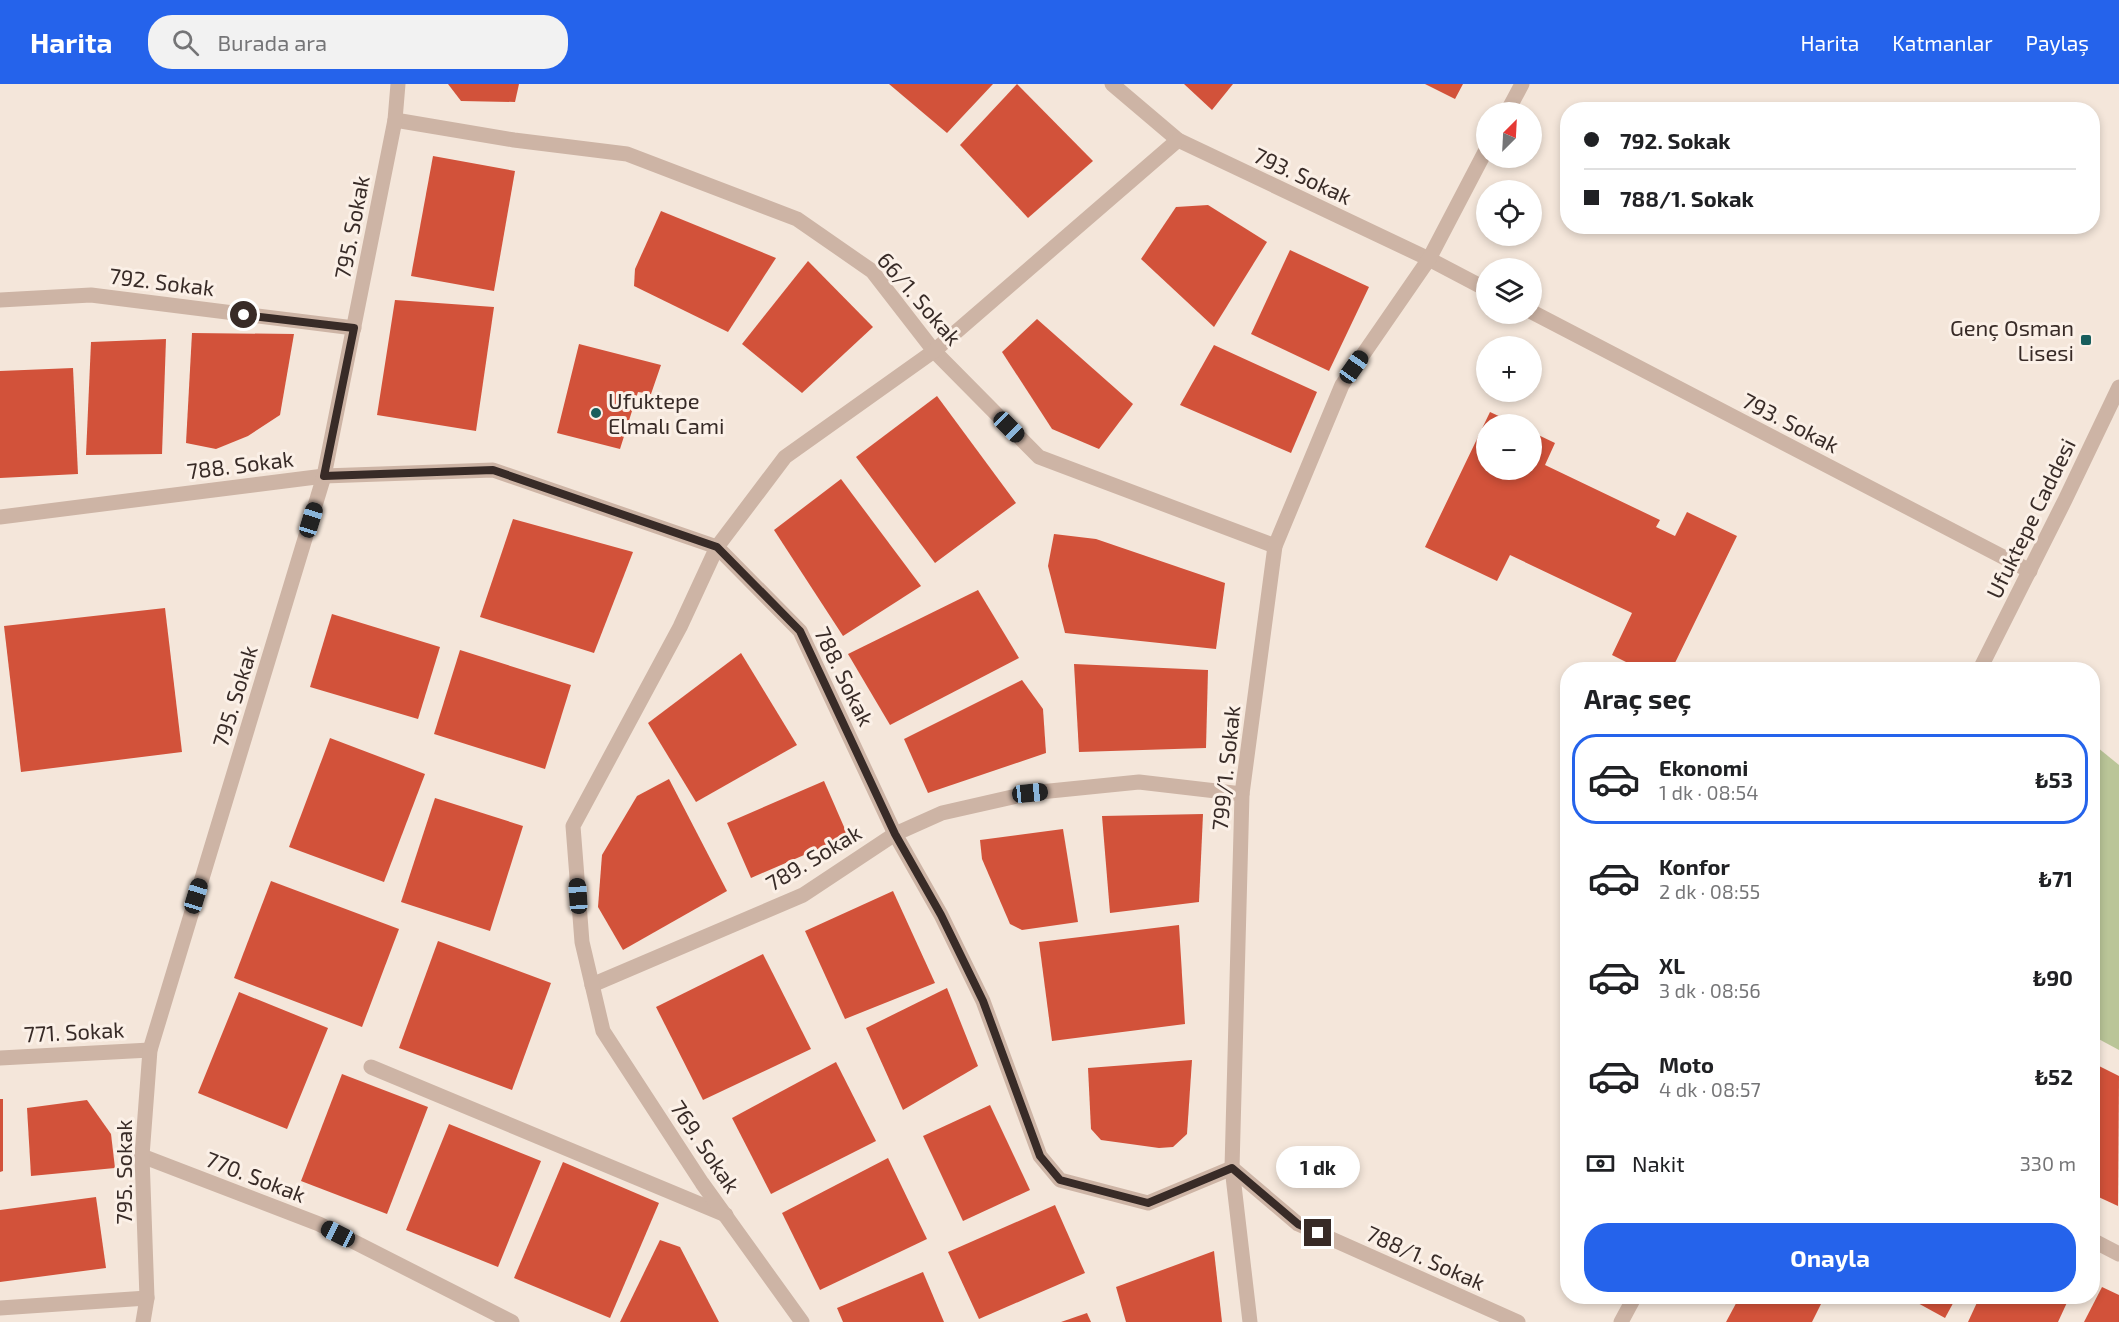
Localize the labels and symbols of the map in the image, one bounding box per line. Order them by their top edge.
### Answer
north arrow [1476,102,1542,168]
street label: 793. Sokak [1250,141,1356,209]
street label: 795. Sokak [328,173,374,281]
street label: 66/1. Sokak [873,246,967,350]
street label: 792. Sokak [108,262,216,300]
route start [230,301,257,328]
place label: Genç Osman Lisesi [1950,314,2074,365]
marker: Genç Osman Lisesi [2079,333,2093,347]
car [1336,347,1372,387]
place label: Ufuktepe Elmalı Cami [608,387,725,438]
street label: 793. Sokak [1738,387,1844,457]
marker: Ufuktepe Elmalı Cami [589,406,603,420]
car [990,408,1028,446]
street label: Ufuktepe Caddesi [1980,434,2080,602]
street label: 788. Sokak [185,445,295,483]
car [297,500,325,540]
street label: 788. Sokak [810,622,880,730]
street label: 795. Sokak [206,642,262,750]
street label: 799/1. Sokak [1205,704,1245,832]
car [1011,782,1049,804]
street label: 789. Sokak [761,818,865,896]
car [182,876,210,916]
car [568,877,588,915]
street label: 771. Sokak [23,1015,125,1047]
street label: 769. Sokak [666,1095,746,1197]
street label: 795. Sokak [110,1120,136,1224]
street label: 770. Sokak [202,1145,310,1207]
callout: 1 dk [1276,1146,1360,1188]
car [318,1218,358,1250]
route end [1304,1219,1331,1246]
street label: 788/1. Sokak [1363,1219,1489,1295]

